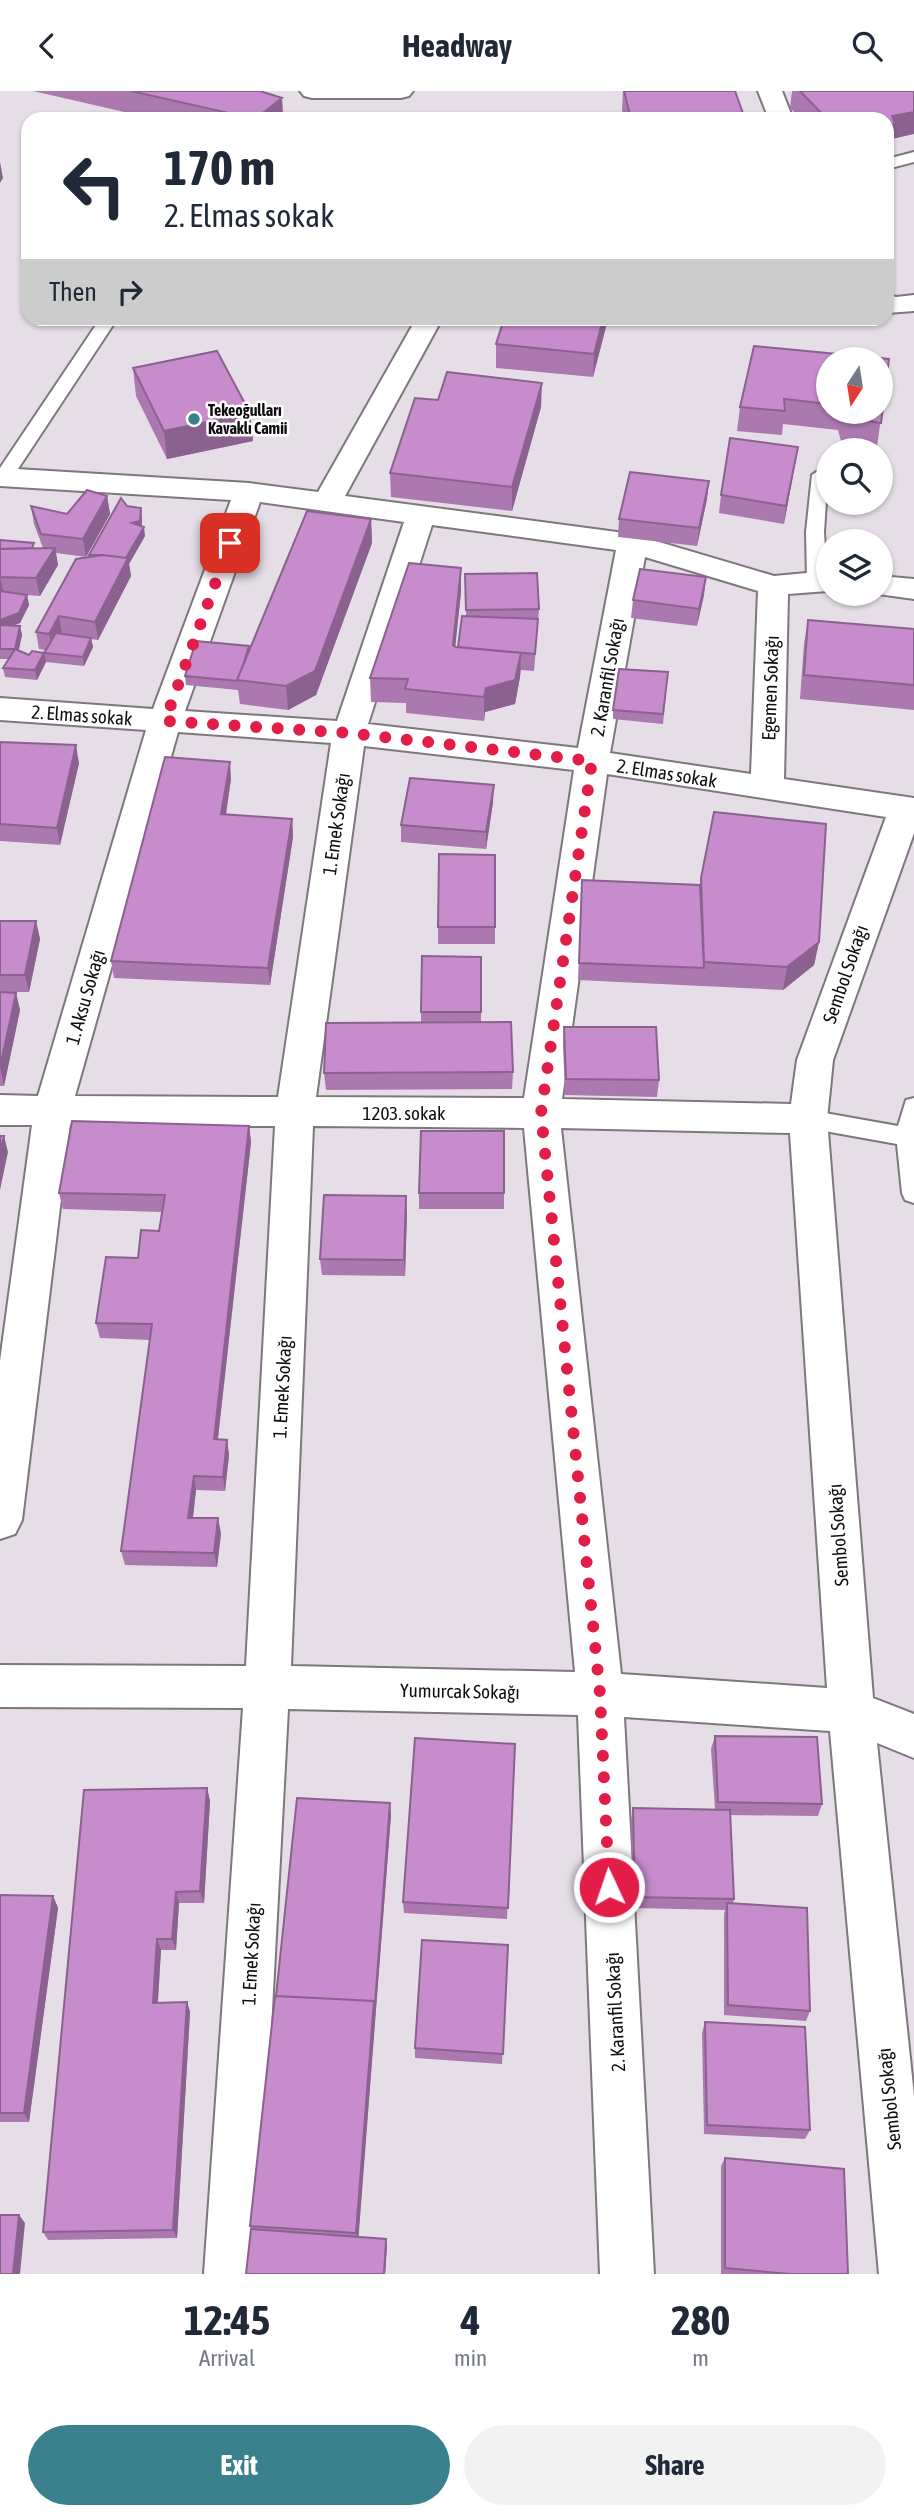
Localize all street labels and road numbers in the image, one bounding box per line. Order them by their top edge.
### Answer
street label: 2. Karanfil Sokağı [586,616,628,738]
street label: Egemen Sokağı [757,635,783,741]
street label: 2. Elmas sokak [31,701,134,730]
street label: 2. Elmas sokak [615,754,719,792]
street label: 1. Emek Sokağı [318,772,354,876]
street label: Sembol Sokağı [818,922,872,1026]
street label: 1. Aksu Sokağı [61,947,109,1047]
street label: 1203. sokak [363,1102,446,1124]
street label: 1. Emek Sokağı [268,1335,296,1439]
street label: Sembol Sokağı [823,1483,853,1587]
street label: Yumurcak Sokağı [400,1679,520,1703]
street label: 1. Emek Sokağı [237,1902,265,2006]
street label: 2. Karanfil Sokağı [601,1952,629,2072]
street label: Sembol Sokağı [873,2047,905,2151]

